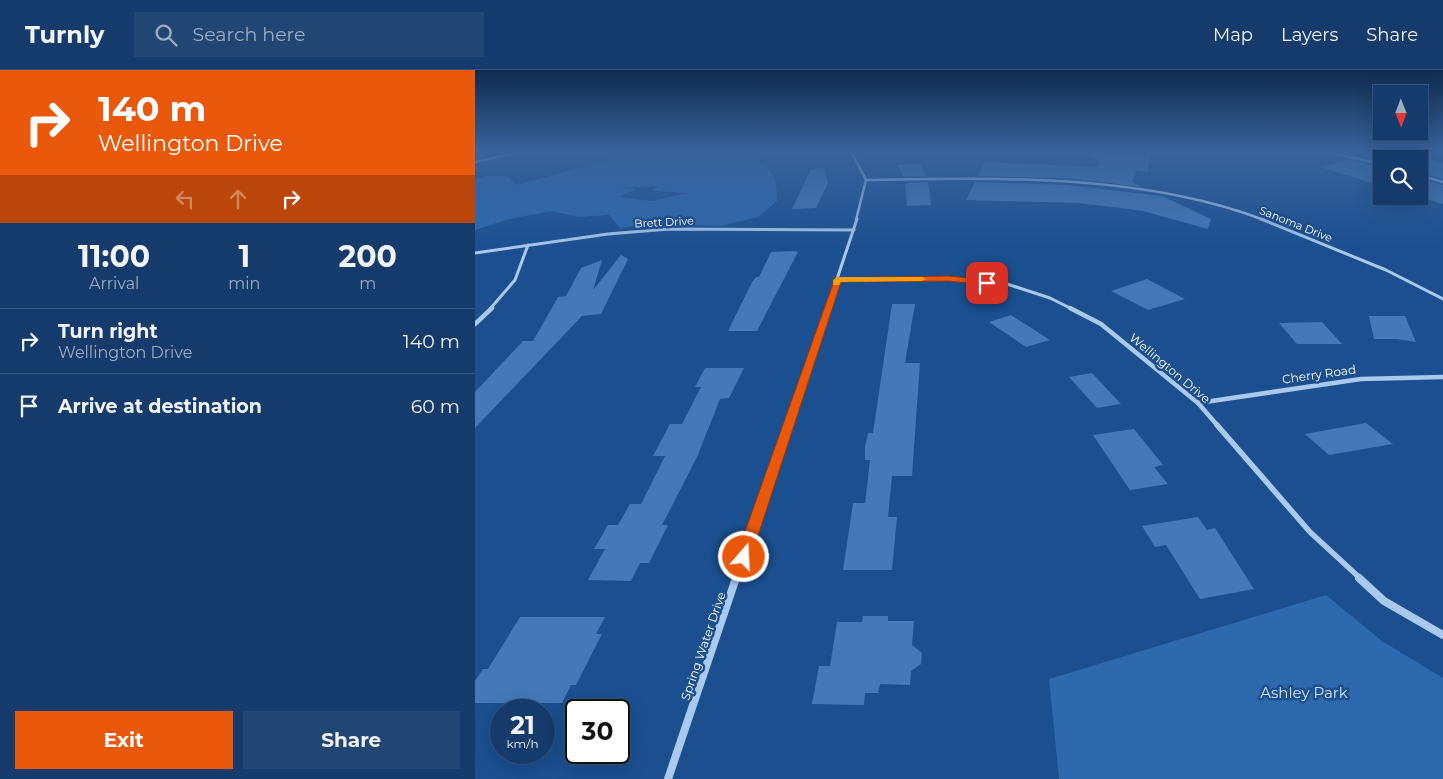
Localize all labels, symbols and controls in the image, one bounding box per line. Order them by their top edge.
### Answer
search box [134,12,484,57]
text: Turnly [25,20,104,49]
icon: search [152,21,180,49]
text: Search here [192,23,305,46]
text: Map [1213,24,1253,46]
text: Layers [1281,24,1338,46]
text: Share [1366,24,1418,46]
north arrow [1373,85,1427,140]
map controls [1373,85,1428,205]
text: 140 m [98,87,206,130]
icon: right [15,90,80,155]
text: Wellington Drive [98,130,283,157]
button: search [1373,150,1428,205]
icon: left [171,185,199,213]
icon: ahead [224,185,252,213]
icon: right [277,185,305,213]
street label: Sanoma Drive [1257,203,1335,245]
street label: Brett Drive [634,213,695,231]
text: 11:00 [78,238,150,275]
text: 1 [238,238,250,275]
text: 200 [338,238,397,275]
pin [966,262,1008,304]
icon: arrive [973,269,1001,297]
text: Arrival [89,274,139,293]
text: min [228,274,260,293]
text: m [359,274,376,293]
text: Turn right [58,320,158,343]
icon: right [15,327,43,355]
text: 140 m [403,330,460,353]
street label: Wellington Drive [1127,330,1213,406]
text: Wellington Drive [58,343,192,362]
street label: Cherry Road [1281,361,1357,387]
icon: arrive [15,392,43,420]
text: Arrive at destination [58,395,262,418]
text: 60 m [411,395,460,418]
position arrow [717,530,769,582]
street label: Spring Water Drive [677,590,729,702]
park label: Ashley Park [1260,683,1348,702]
speed limit sign: 30 [565,699,630,764]
text: 21 [510,710,535,740]
button: Exit [15,711,233,769]
button: Share [243,711,460,769]
text: km/h [506,736,539,751]

